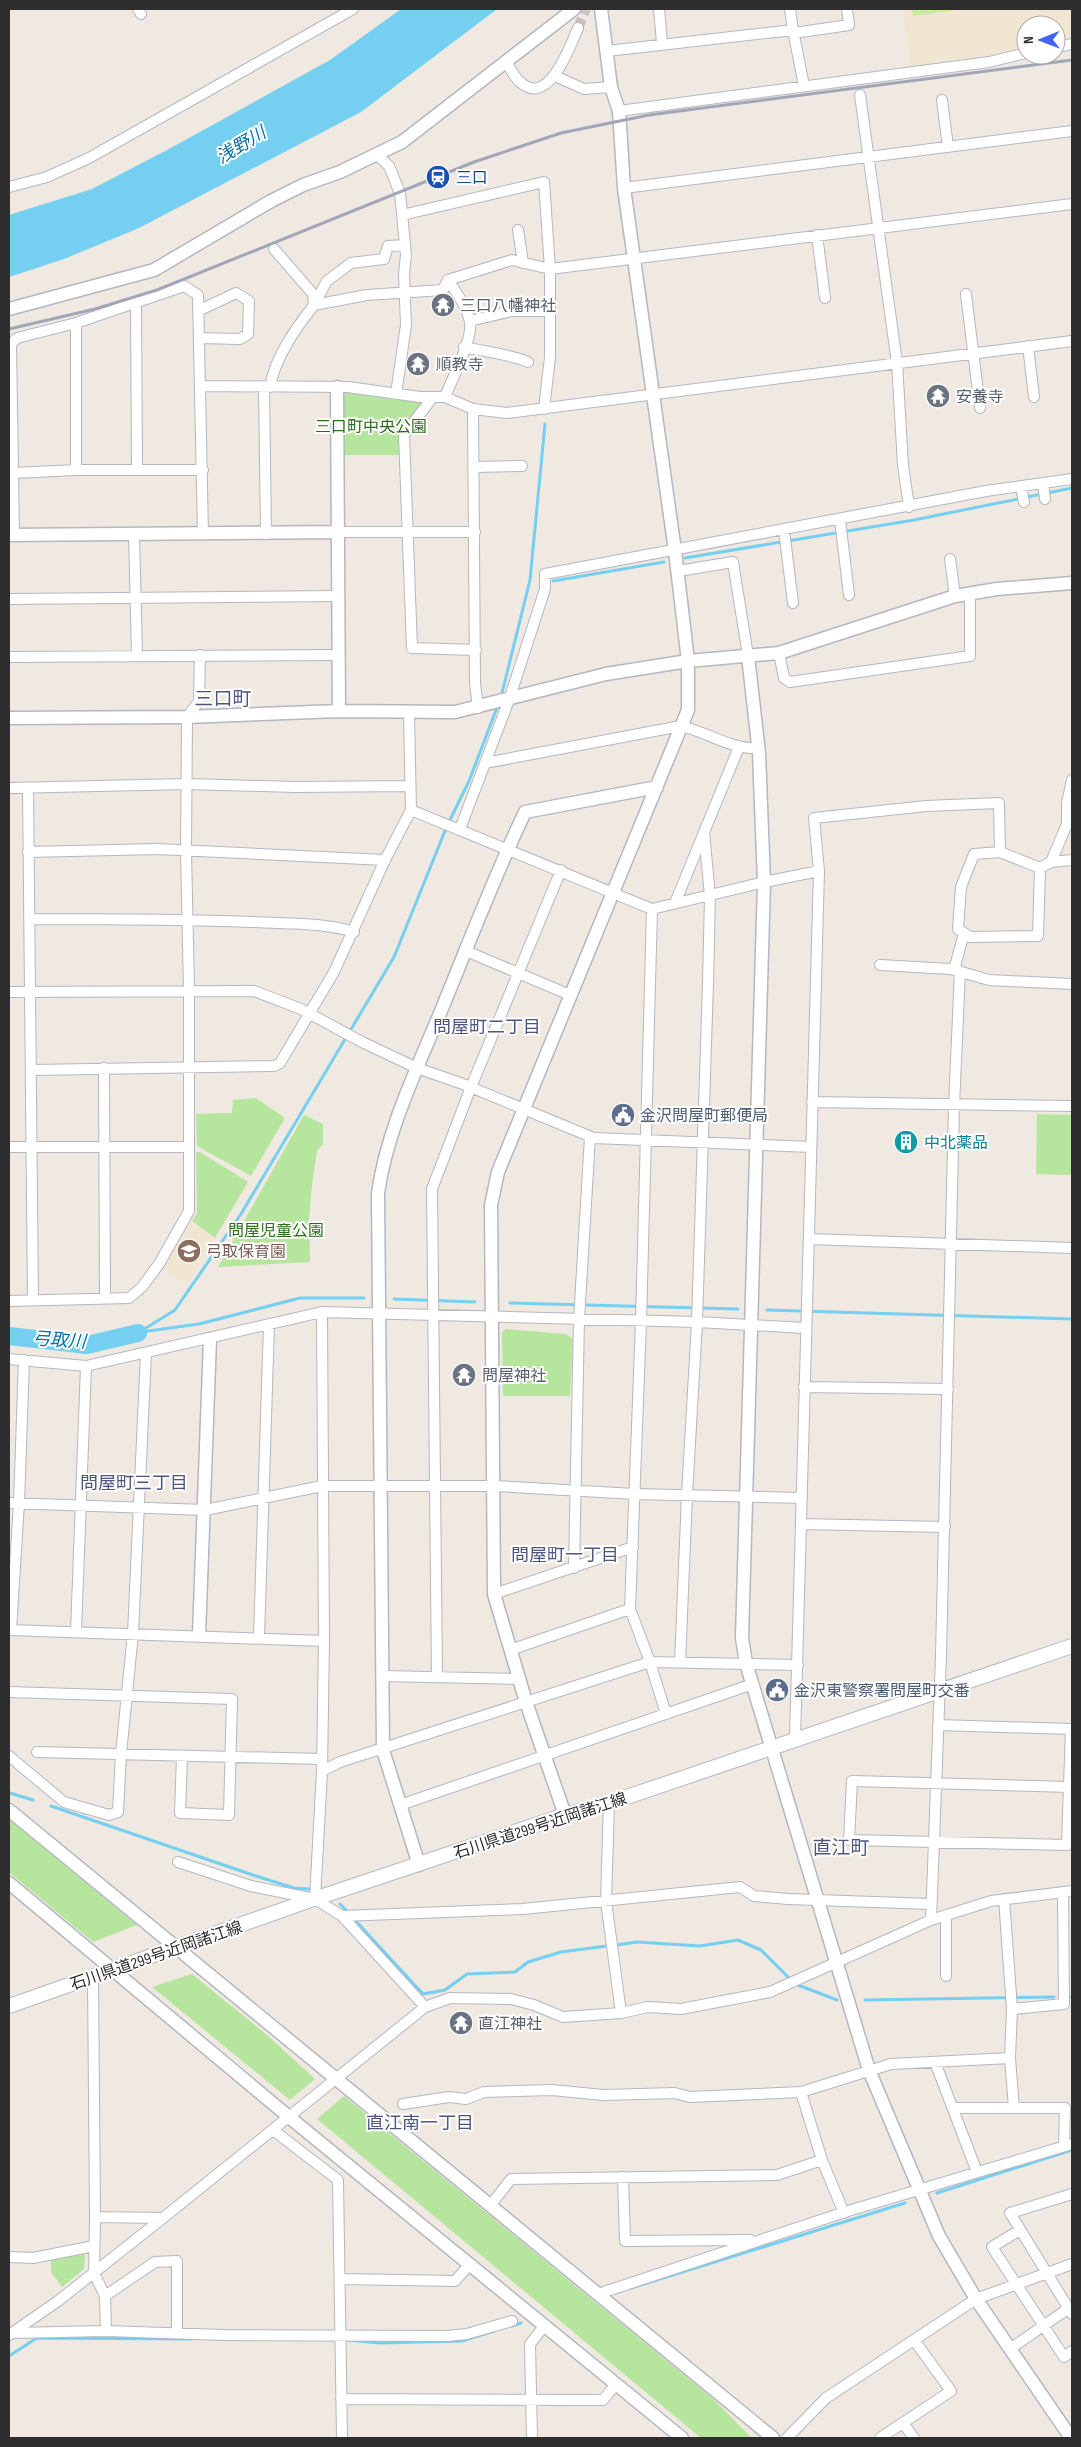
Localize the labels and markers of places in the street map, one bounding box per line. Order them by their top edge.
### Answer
station icon: 三口 [425,164,451,190]
place label: 三口 [456,169,488,188]
temple icon: 三口八幡神社 [430,292,456,318]
place label: 三口八幡神社 [460,297,556,316]
temple icon: 順教寺 [405,351,431,377]
place label: 順教寺 [436,356,484,375]
temple icon: 安養寺 [925,383,951,409]
place label: 安養寺 [956,388,1004,407]
public building icon: 金沢問屋町郵便局 [610,1102,636,1128]
place label: 金沢問屋町郵便局 [640,1107,768,1126]
building icon: 中北薬品 [893,1129,919,1155]
place label: 中北薬品 [924,1134,988,1153]
school or university icon: 弓取保育園 [176,1238,202,1264]
place label: 弓取保育園 [206,1243,286,1262]
temple icon: 問屋神社 [451,1362,477,1388]
place label: 問屋神社 [482,1367,546,1386]
public building icon: 金沢東警察署問屋町交番 [764,1677,790,1703]
place label: 金沢東警察署問屋町交番 [794,1682,970,1701]
temple icon: 直江神社 [448,2010,474,2036]
place label: 直江神社 [478,2015,542,2034]

